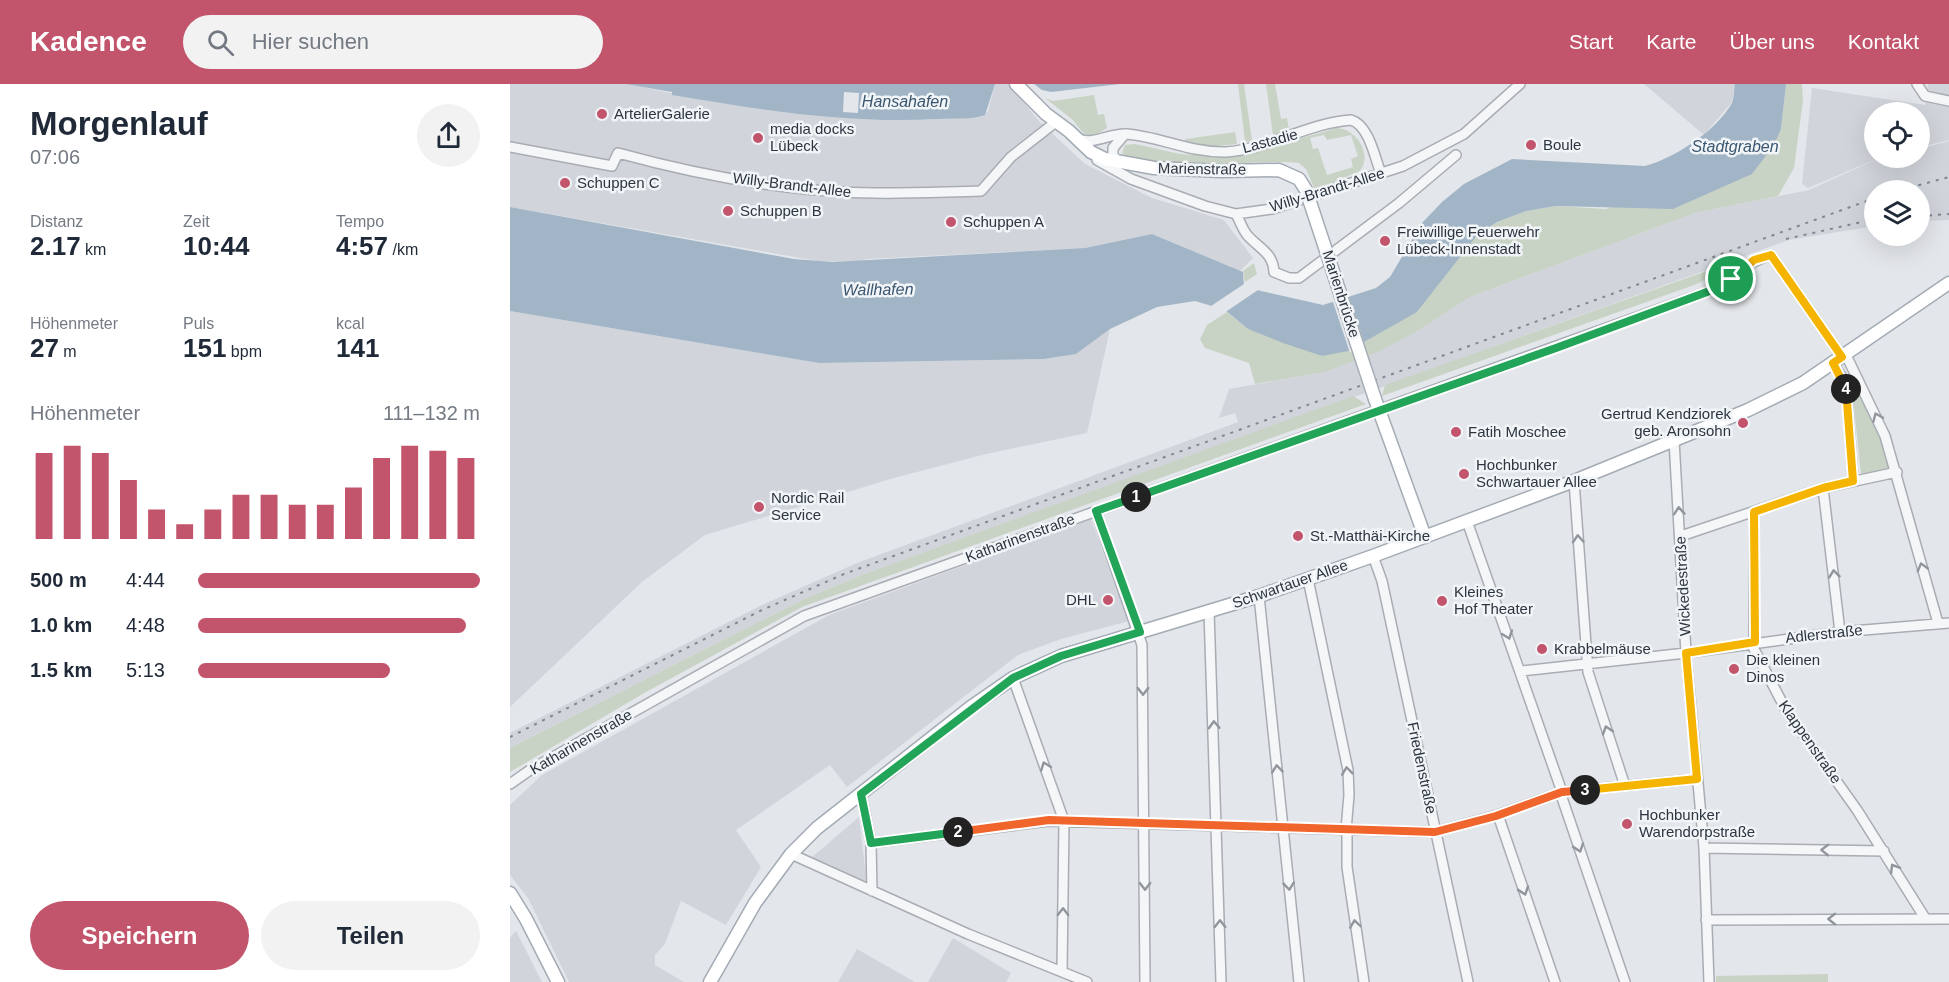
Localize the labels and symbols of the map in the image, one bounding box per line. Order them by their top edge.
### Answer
water label: Hansahafen [862,93,948,110]
place label: ArtelierGalerie [614,105,710,122]
marker: ArtelierGalerie [595,107,609,121]
place label: media docks Lübeck [770,120,854,154]
street label: Lastadie [1240,125,1299,156]
marker: media docks Lübeck [751,131,765,145]
place label: Boule [1543,136,1581,153]
marker: Boule [1524,138,1538,152]
water label: Stadtgraben [1691,138,1779,155]
street label: Marienstraße [1158,159,1246,178]
street label: Willy-Brandt-Allee [1267,164,1386,215]
street label: Willy-Brandt-Allee [732,169,852,200]
place label: Schuppen C [577,174,660,191]
marker: Schuppen C [558,176,572,190]
place label: Schuppen B [740,202,822,219]
marker: Schuppen B [721,204,735,218]
place label: Schuppen A [963,213,1044,230]
marker: Schuppen A [944,215,958,229]
place label: Freiwillige Feuerwehr Lübeck-Innenstadt [1397,223,1540,257]
marker: Freiwillige Feuerwehr Lübeck-Innenstadt [1378,234,1392,248]
street label: Marienbrücke [1319,248,1364,340]
pin [1705,253,1756,304]
water label: Wallhafen [842,280,914,299]
pin: 4 [1831,374,1861,404]
place label: Gertrud Kendziorek geb. Aronsohn [1601,405,1731,439]
one-way arrow [1872,412,1884,423]
marker: Gertrud Kendziorek geb. Aronsohn [1736,416,1750,430]
place label: Fatih Moschee [1468,423,1566,440]
marker: Fatih Moschee [1449,425,1463,439]
place label: Hochbunker Schwartauer Allee [1476,456,1597,490]
marker: Hochbunker Schwartauer Allee [1457,467,1471,481]
pin: 1 [1121,482,1151,512]
place label: Nordic Rail Service [771,489,844,523]
marker: Nordic Rail Service [752,500,766,514]
one-way arrow [1673,507,1686,516]
street label: Katharinenstraße [963,510,1077,565]
place label: St.-Matthäi-Kirche [1310,527,1430,544]
marker: St.-Matthäi-Kirche [1291,529,1305,543]
one-way arrow [1572,534,1585,543]
street label: Wickedestraße [1671,536,1694,636]
street label: Schwartauer Allee [1230,556,1350,611]
one-way arrow [1917,562,1929,573]
one-way arrow [1828,569,1840,579]
place label: Kleines Hof Theater [1454,583,1533,617]
place label: DHL [1066,591,1096,608]
marker: DHL [1101,593,1115,607]
marker: Kleines Hof Theater [1435,594,1449,608]
street label: Adlerstraße [1785,621,1863,646]
one-way arrow [1501,629,1513,640]
place label: Krabbelmäuse [1554,640,1651,657]
marker: Krabbelmäuse [1535,642,1549,656]
place label: Die kleinen Dinos [1746,651,1820,685]
marker: Die kleinen Dinos [1727,662,1741,676]
one-way arrow [1137,686,1149,695]
street label: Klappenstraße [1775,697,1845,787]
street label: Katharinenstraße [527,705,635,778]
one-way arrow [1208,720,1220,729]
street label: Friedenstraße [1404,720,1441,815]
one-way arrow [1601,725,1614,736]
one-way arrow [1039,761,1052,772]
one-way arrow [1271,765,1284,774]
one-way arrow [1341,767,1354,776]
pin: 3 [1570,775,1600,805]
place label: Hochbunker Warendorpstraße [1639,806,1755,840]
pin: 2 [943,817,973,847]
marker: Hochbunker Warendorpstraße [1620,817,1634,831]
one-way arrow [1572,842,1585,853]
one-way arrow [1821,843,1830,856]
one-way arrow [1890,864,1902,874]
one-way arrow [1139,881,1151,890]
one-way arrow [1282,881,1295,890]
one-way arrow [1517,885,1529,896]
one-way arrow [1057,908,1069,917]
one-way arrow [1828,913,1837,925]
one-way arrow [1214,919,1226,928]
one-way arrow [1350,920,1362,929]

